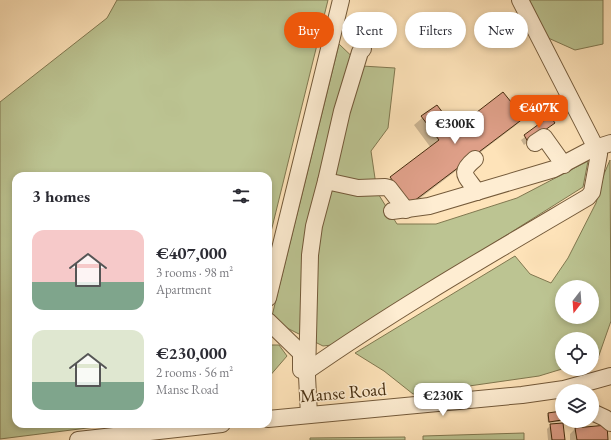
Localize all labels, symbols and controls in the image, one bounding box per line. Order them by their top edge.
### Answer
chip: Buy [284,12,334,48]
chip: Rent [342,12,397,48]
chip: Filters [405,12,466,48]
chip: New [474,12,528,48]
pin: €407K [511,95,567,129]
text: €407K [519,99,559,116]
pin: €300K [427,111,483,145]
text: €300K [435,115,475,132]
text: 3 homes [32,185,90,207]
icon: filters [230,185,252,207]
text: €407,000 [156,242,227,264]
icon: home [64,246,112,294]
text: 3 rooms · 98 m² [156,264,233,281]
north arrow [555,280,599,324]
map controls [555,280,599,428]
text: Apartment [156,281,211,298]
button: locate [555,332,599,376]
text: €230,000 [156,342,227,364]
icon: home [64,346,112,394]
text: 2 rooms · 56 m² [156,364,233,381]
street label: Manse Road [299,377,388,407]
text: Manse Road [156,381,219,398]
pin: €230K [415,383,471,417]
button: layers [555,384,599,428]
text: €230K [423,387,463,404]

